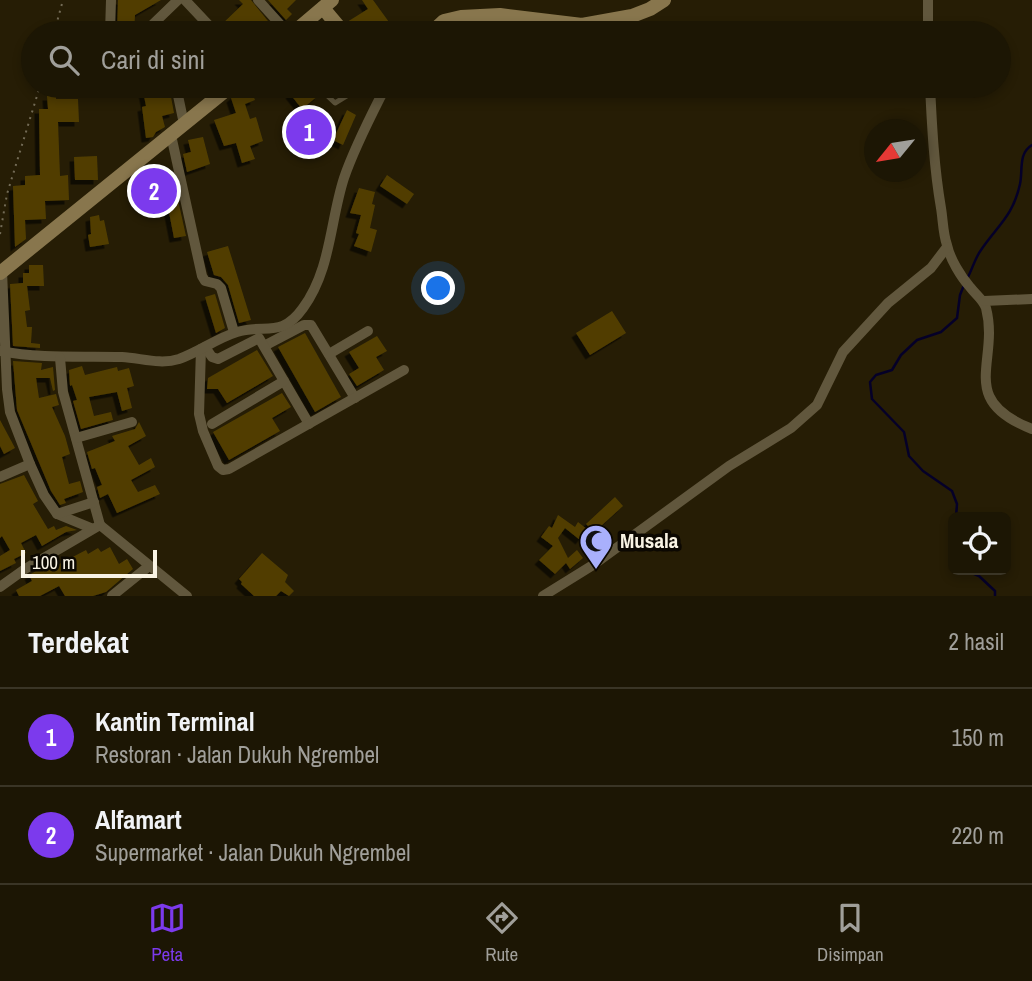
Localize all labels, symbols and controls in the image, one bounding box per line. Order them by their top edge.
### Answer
search box [21,21,1011,98]
icon: search [45,41,83,79]
text: Cari di sini [101,42,205,77]
pin: 1 [286,106,332,158]
north arrow [864,119,927,182]
pin: 2 [131,165,177,217]
your location [421,271,455,305]
map controls [948,512,1011,575]
button: locate [948,512,1011,575]
mosque icon: Musala [577,522,615,571]
place label: Musala [620,526,679,555]
scale bar [21,547,158,579]
text: 100 m [32,549,75,575]
text: Terdekat [28,622,129,662]
text: 2 hasil [948,626,1004,657]
text: Kantin Terminal [95,704,255,739]
text: 1 [46,722,56,753]
text: 150 m [952,722,1004,753]
text: Restoran · Jalan Dukuh Ngrembel [95,739,379,770]
text: Alfamart [95,802,181,837]
text: 2 [46,820,56,851]
text: 220 m [952,820,1004,851]
text: Supermarket · Jalan Dukuh Ngrembel [95,837,411,868]
tab: Peta [148,899,186,967]
tab: Rute [483,899,521,967]
tab: Disimpan [817,899,884,967]

